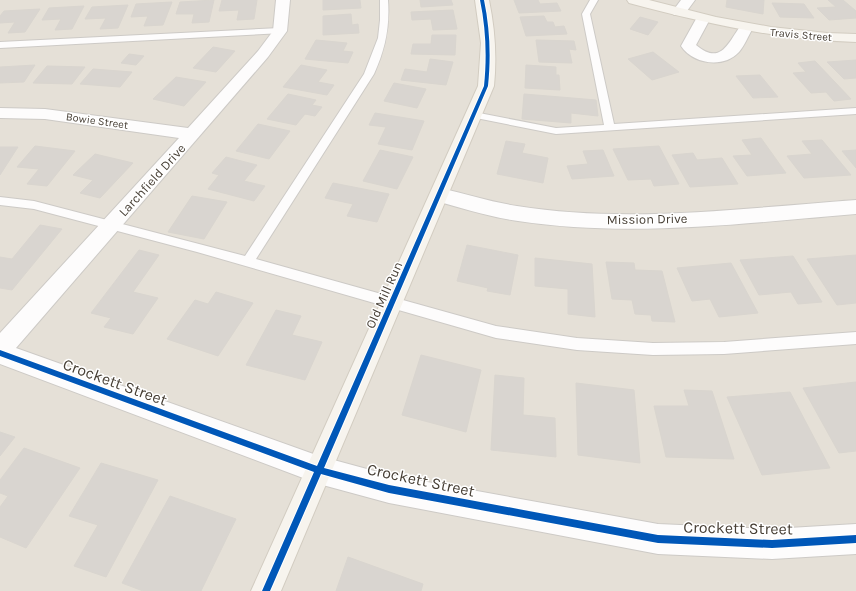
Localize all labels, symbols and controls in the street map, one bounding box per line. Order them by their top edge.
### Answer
street label: Travis Street [769,26,833,44]
street label: Bowie Street [65,110,129,132]
street label: Larchfield Drive [116,140,189,219]
street label: Mission Drive [606,211,688,227]
street label: Old Mill Run [363,259,405,331]
street label: Crockett Street [60,354,170,410]
street label: Crockett Street [365,459,477,501]
street label: Crockett Street [683,518,793,538]

